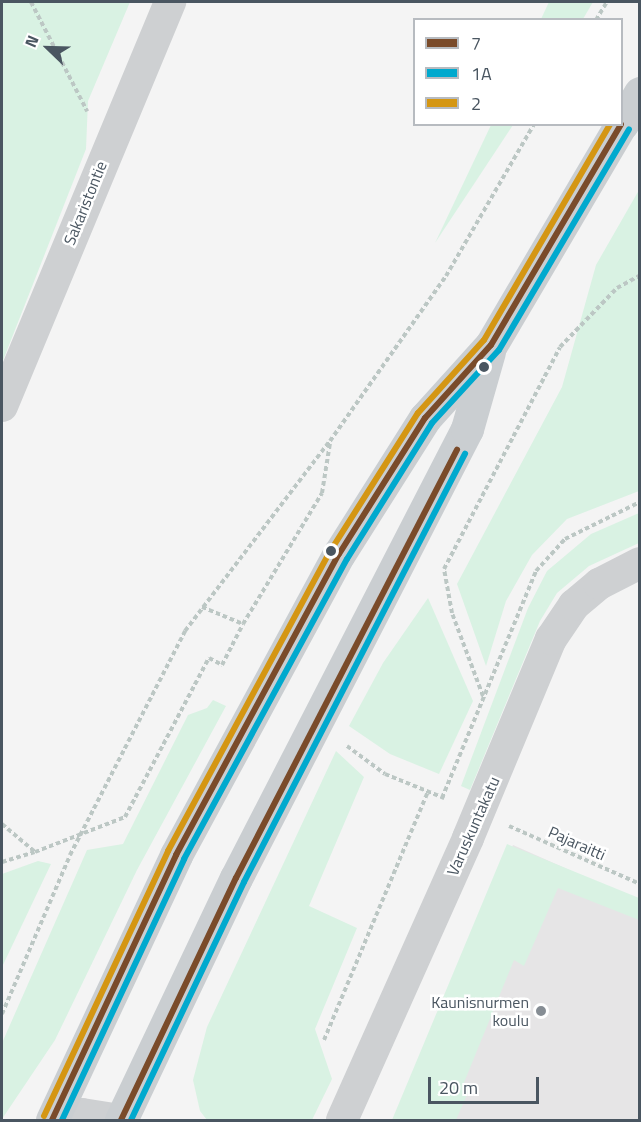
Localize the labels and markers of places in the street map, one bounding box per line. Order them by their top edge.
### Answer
unlabelled marker [478,361,490,373]
unlabelled marker [325,545,337,557]
place label: Kaunisnurmen koulu [431,992,529,1030]
marker: Kaunisnurmen koulu [534,1004,548,1018]

